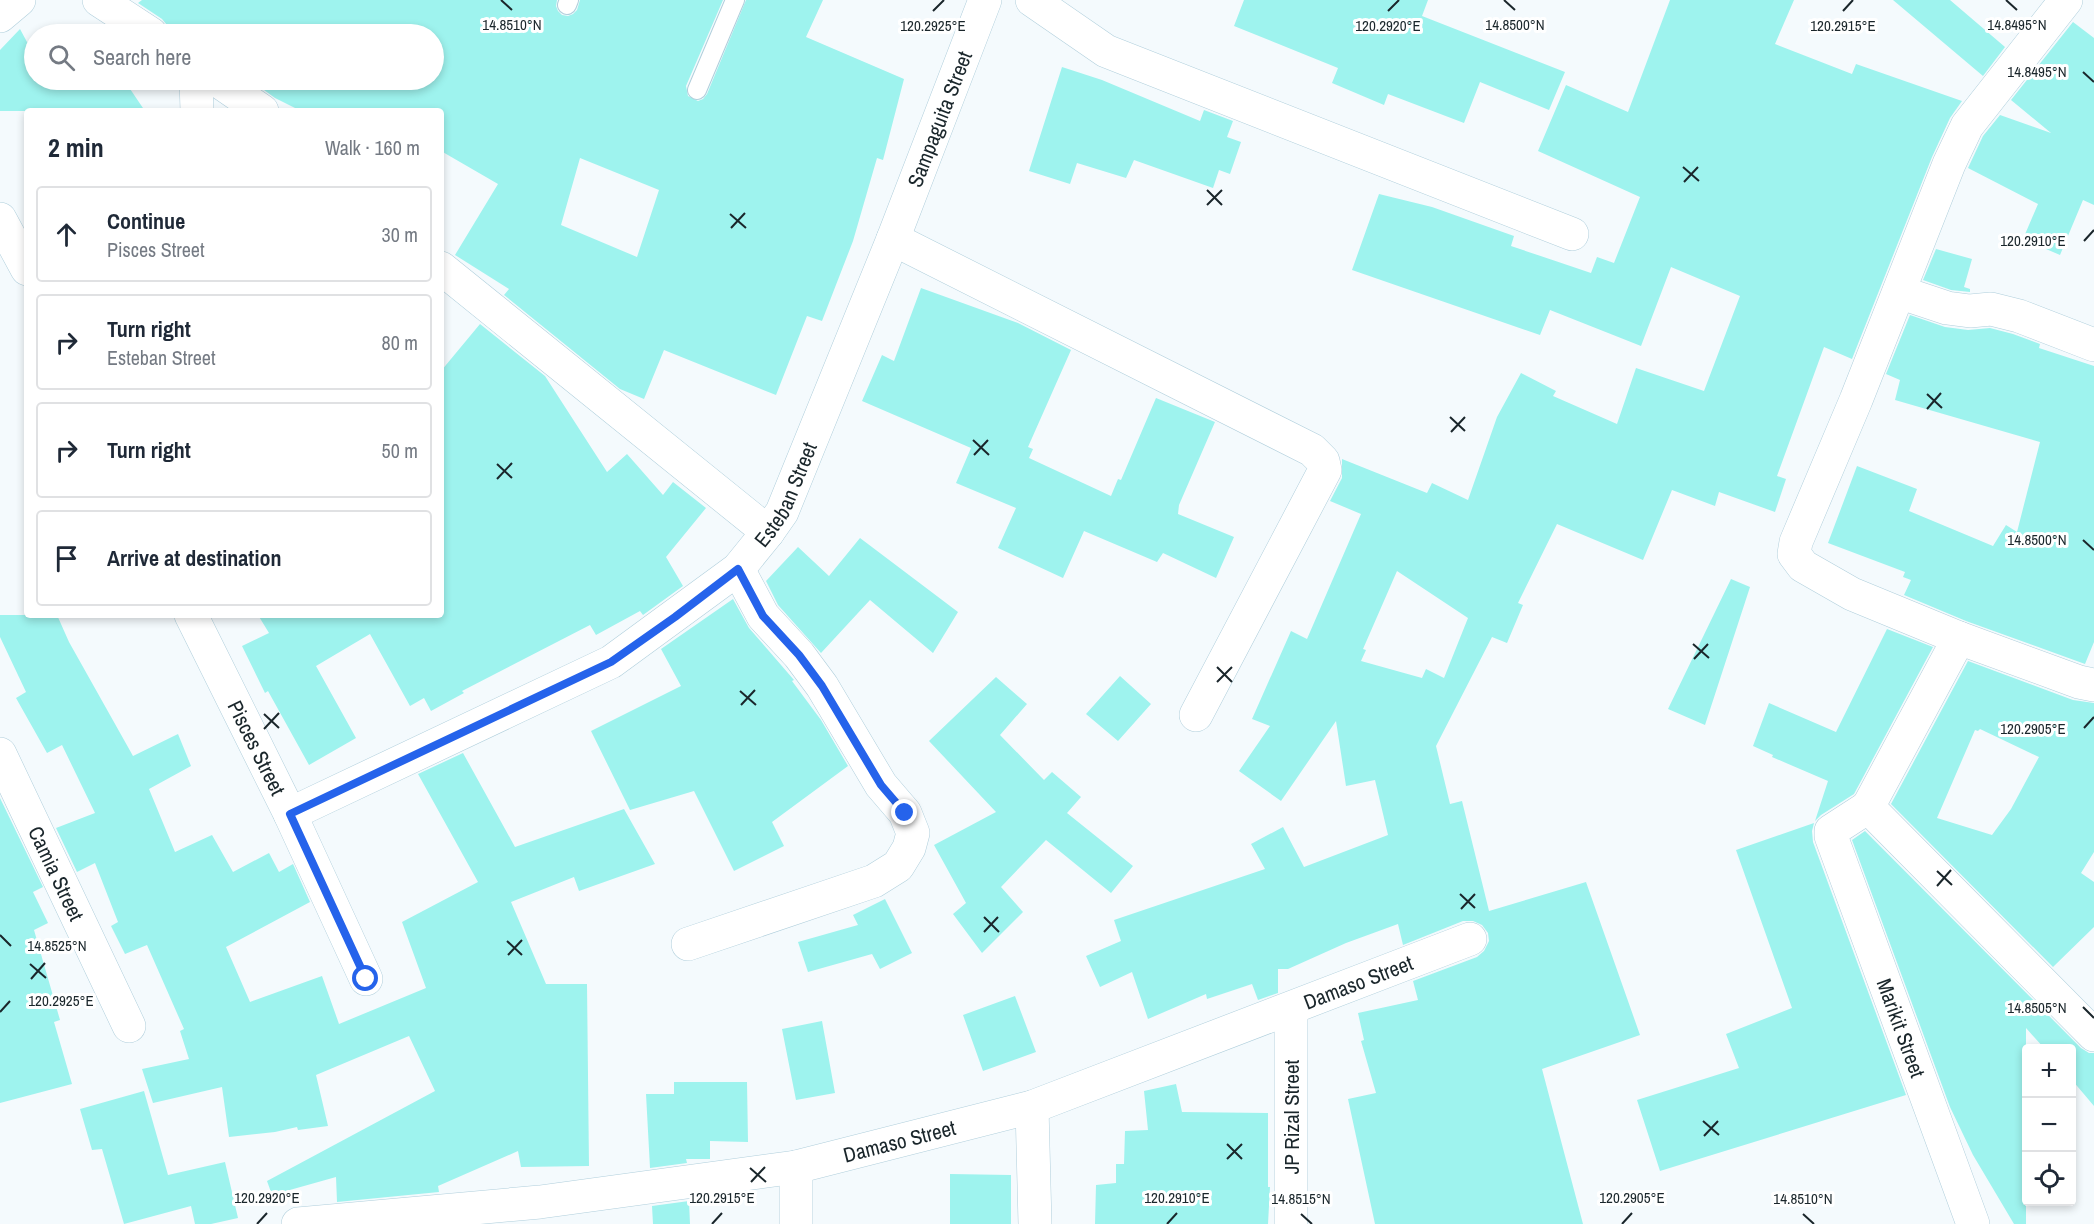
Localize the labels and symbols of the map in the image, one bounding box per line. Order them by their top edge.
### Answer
text: 14.8510°N [482,14,542,35]
text: 14.8500°N [1485,14,1545,35]
text: 14.8495°N [1987,14,2047,35]
text: 120.2925°E [900,15,966,36]
text: 120.2920°E [1355,15,1421,36]
text: 120.2915°E [1810,15,1876,36]
street label: Sampaguita Street [900,46,979,191]
text: 14.8495°N [2007,61,2067,82]
text: 120.2910°E [2000,230,2066,251]
street label: Esteban Street [747,437,824,553]
text: 14.8500°N [2007,529,2067,550]
street label: Pisces Street [221,695,293,800]
text: 120.2905°E [2000,718,2066,739]
route end [891,799,917,825]
street label: Camia Street [22,821,92,926]
text: 14.8525°N [27,935,87,956]
street label: Damaso Street [1299,948,1417,1016]
route start [352,965,378,991]
street label: Marikit Street [1870,974,1932,1082]
text: 120.2925°E [28,990,94,1011]
text: 14.8505°N [2007,997,2067,1018]
street label: JP Rizal Street [1277,1060,1306,1174]
street label: Damaso Street [840,1112,959,1169]
text: 120.2920°E [234,1187,300,1208]
text: 120.2915°E [689,1187,755,1208]
text: 120.2910°E [1144,1187,1210,1208]
text: 120.2905°E [1599,1187,1665,1208]
text: 14.8515°N [1271,1188,1331,1209]
text: 14.8510°N [1773,1188,1833,1209]

